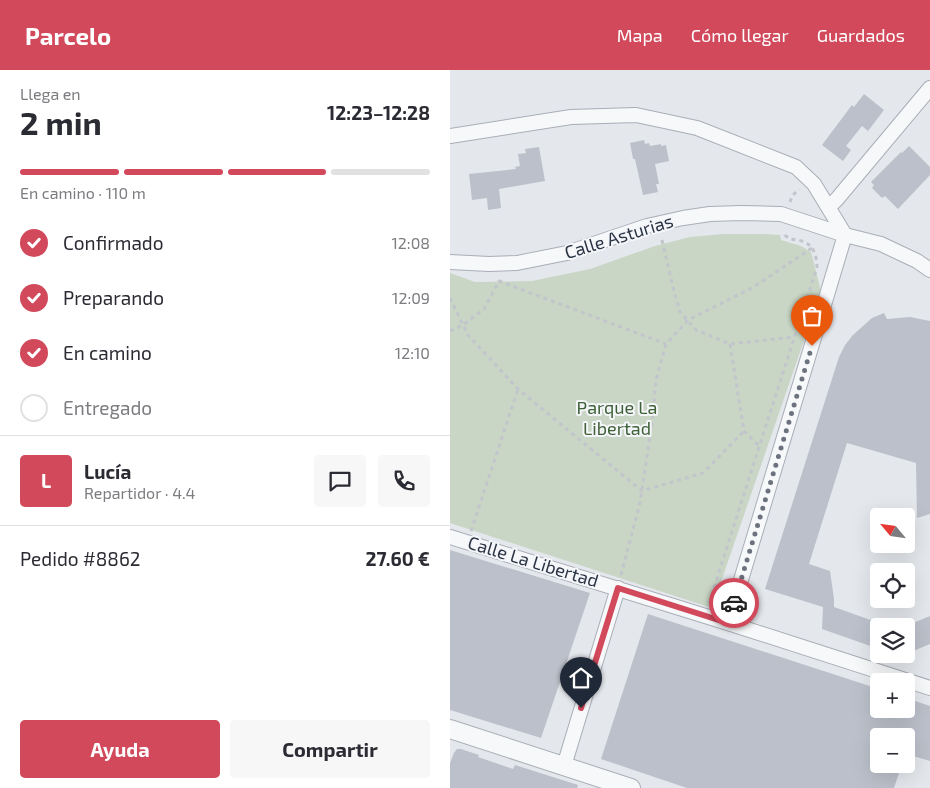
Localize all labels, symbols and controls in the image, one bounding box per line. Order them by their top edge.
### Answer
text: Parcelo [25,21,111,50]
text: Mapa [617,24,663,46]
text: Cómo llegar [691,24,789,46]
text: Guardados [817,24,905,46]
text: Llega en [20,84,81,103]
text: 12:23–12:28 [327,101,430,124]
text: 2 min [20,103,102,141]
text: En camino · 110 m [20,183,146,202]
street label: Calle Asturias [562,209,676,263]
icon: check [20,229,48,257]
text: Confirmado [63,231,164,254]
text: 12:08 [392,233,430,252]
icon: check [20,284,48,312]
text: Preparando [63,286,164,309]
text: 12:09 [392,288,430,307]
pin [791,295,833,346]
icon: bag [798,302,826,330]
icon: check [20,339,48,367]
text: En camino [63,341,152,364]
text: 12:10 [395,343,430,362]
text: Entregado [63,396,152,419]
park label: Parque La Libertad [577,396,657,439]
button: chat [314,455,366,507]
button: phone [378,455,430,507]
text: Lucía [84,460,131,483]
text: L [41,469,51,492]
text: Repartidor · 4.4 [84,483,195,502]
north arrow [870,508,915,552]
map controls [870,508,915,773]
street label: Calle La Libertad [465,531,601,591]
text: Pedido #8862 [20,547,140,570]
text: 27.60 € [366,547,430,570]
button: locate [870,563,915,608]
courier [709,578,759,628]
icon: car [720,589,748,617]
button: layers [870,618,915,663]
pin [560,657,602,708]
icon: home [567,664,595,692]
button: + [870,673,915,718]
button: Ayuda [20,720,220,778]
button: Compartir [230,720,430,778]
button: − [870,728,915,773]

